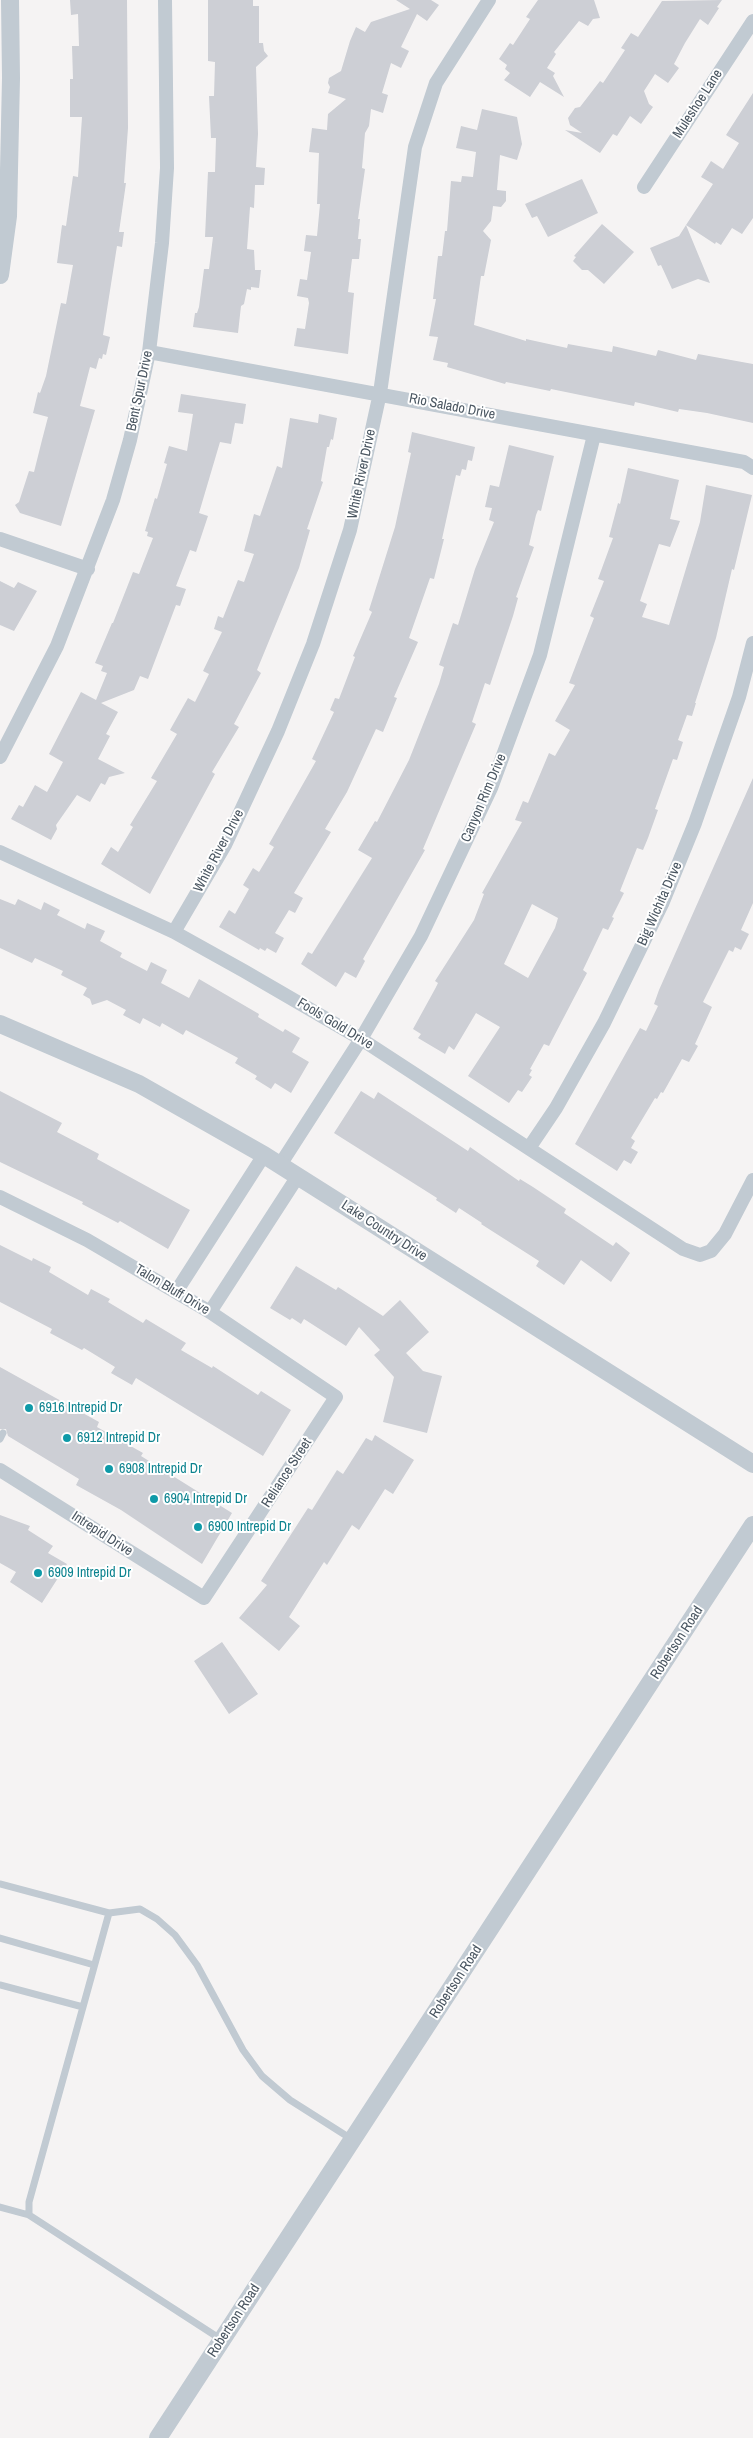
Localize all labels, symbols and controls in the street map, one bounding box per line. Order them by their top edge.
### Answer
street label: Muleshoe Lane [670,67,726,141]
street label: Bent Spur Drive [123,349,157,433]
street label: Rio Salado Drive [407,390,497,424]
street label: White River Drive [344,428,380,520]
street label: Canyon Rim Drive [458,751,510,845]
street label: White River Drive [190,807,248,895]
street label: Big Wichita Drive [634,859,686,949]
street label: Fools Gold Drive [294,995,376,1053]
street label: Lake Country Drive [338,1197,430,1265]
street label: Talon Bluff Drive [132,1261,212,1319]
place label: 6916 Intrepid Dr [39,1400,122,1416]
marker: 6916 Intrepid Dr [23,1402,35,1414]
place label: 6912 Intrepid Dr [77,1430,160,1446]
marker: 6912 Intrepid Dr [61,1432,73,1444]
street label: Reliance Street [258,1435,316,1511]
place label: 6908 Intrepid Dr [119,1461,202,1477]
marker: 6908 Intrepid Dr [103,1463,115,1475]
place label: 6904 Intrepid Dr [164,1491,247,1507]
marker: 6904 Intrepid Dr [148,1493,160,1505]
street label: Intrepid Drive [68,1508,136,1560]
place label: 6900 Intrepid Dr [208,1519,291,1535]
marker: 6900 Intrepid Dr [192,1521,204,1533]
place label: 6909 Intrepid Dr [48,1565,131,1581]
marker: 6909 Intrepid Dr [32,1567,44,1579]
street label: Robertson Road [647,1603,707,1683]
street label: Robertson Road [426,1942,486,2022]
street label: Robertson Road [204,2281,264,2361]

